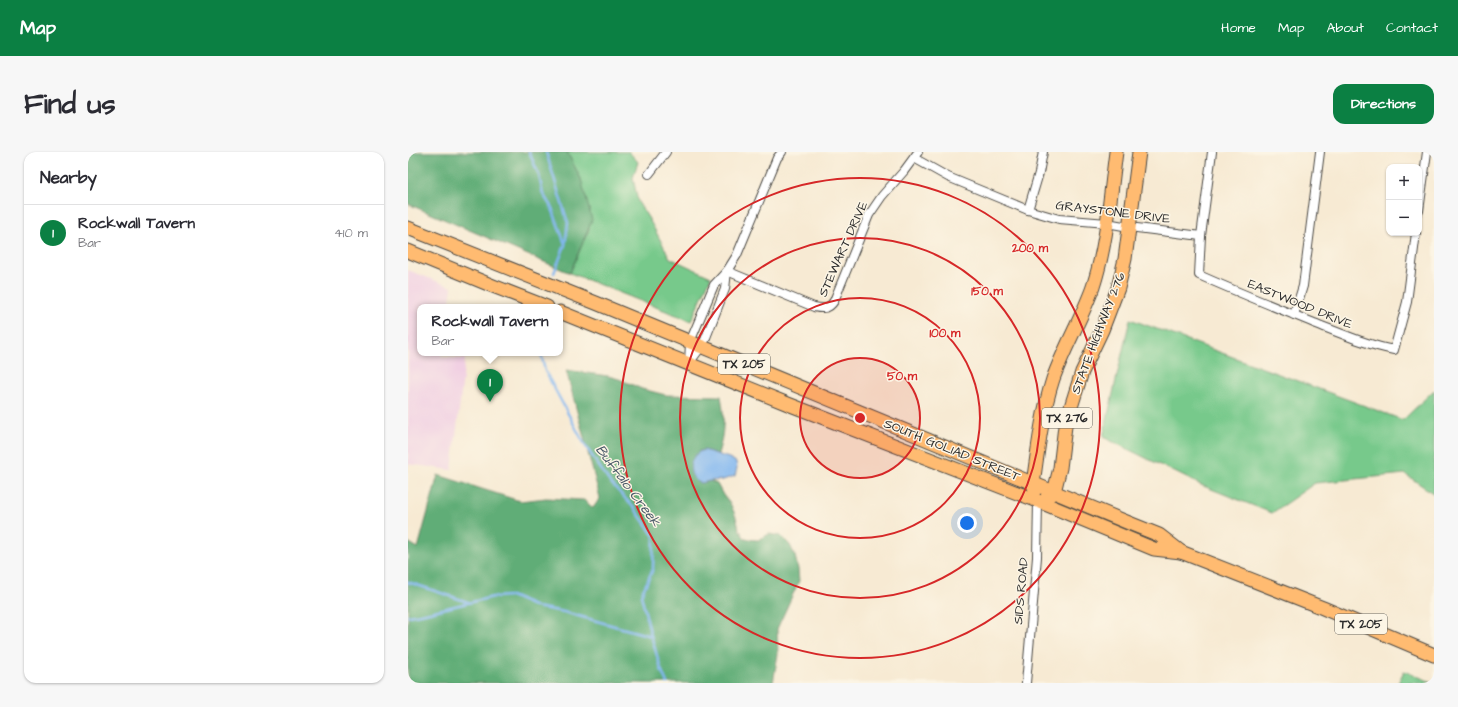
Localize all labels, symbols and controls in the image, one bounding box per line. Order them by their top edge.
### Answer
text: Map [20,15,56,42]
text: Home [1221,18,1256,38]
text: Map [1278,18,1304,38]
text: About [1326,18,1364,38]
text: Contact [1386,18,1438,38]
button: Directions [1333,84,1434,124]
text: Find us [24,85,115,124]
map controls [1386,164,1422,236]
button: + [1386,164,1422,200]
text: Nearby [40,166,97,190]
street label: GRAYSTONE DRIVE [1055,196,1172,228]
street label: STEWART DRIVE [814,198,872,300]
button: − [1386,200,1422,236]
text: Rockwall Tavern [78,213,195,234]
text: 1 [52,224,54,242]
text: 410 m [334,224,368,242]
text: Bar [78,234,101,252]
text: 200 m [1011,240,1049,257]
street label: STATE HIGHWAY 276 [1067,270,1129,396]
street label: EASTWOOD DRIVE [1245,275,1355,333]
text: 150 m [971,283,1004,300]
popup [417,304,563,356]
text: Rockwall Tavern [432,311,548,332]
text: 100 m [930,325,961,342]
text: Bar [432,332,455,350]
road number: TX 205 [718,354,770,374]
text: 50 m [887,368,918,385]
pin: 1 [477,369,503,402]
road number: TX 276 [1042,408,1092,428]
centre of rings [853,411,867,425]
street label: SOUTH GOLIAD STREET [881,414,1024,486]
water label: Buffalo Creek [591,441,666,531]
your location [957,513,977,533]
street label: SIDS ROAD [1009,556,1033,625]
road number: TX 205 [1335,614,1387,634]

